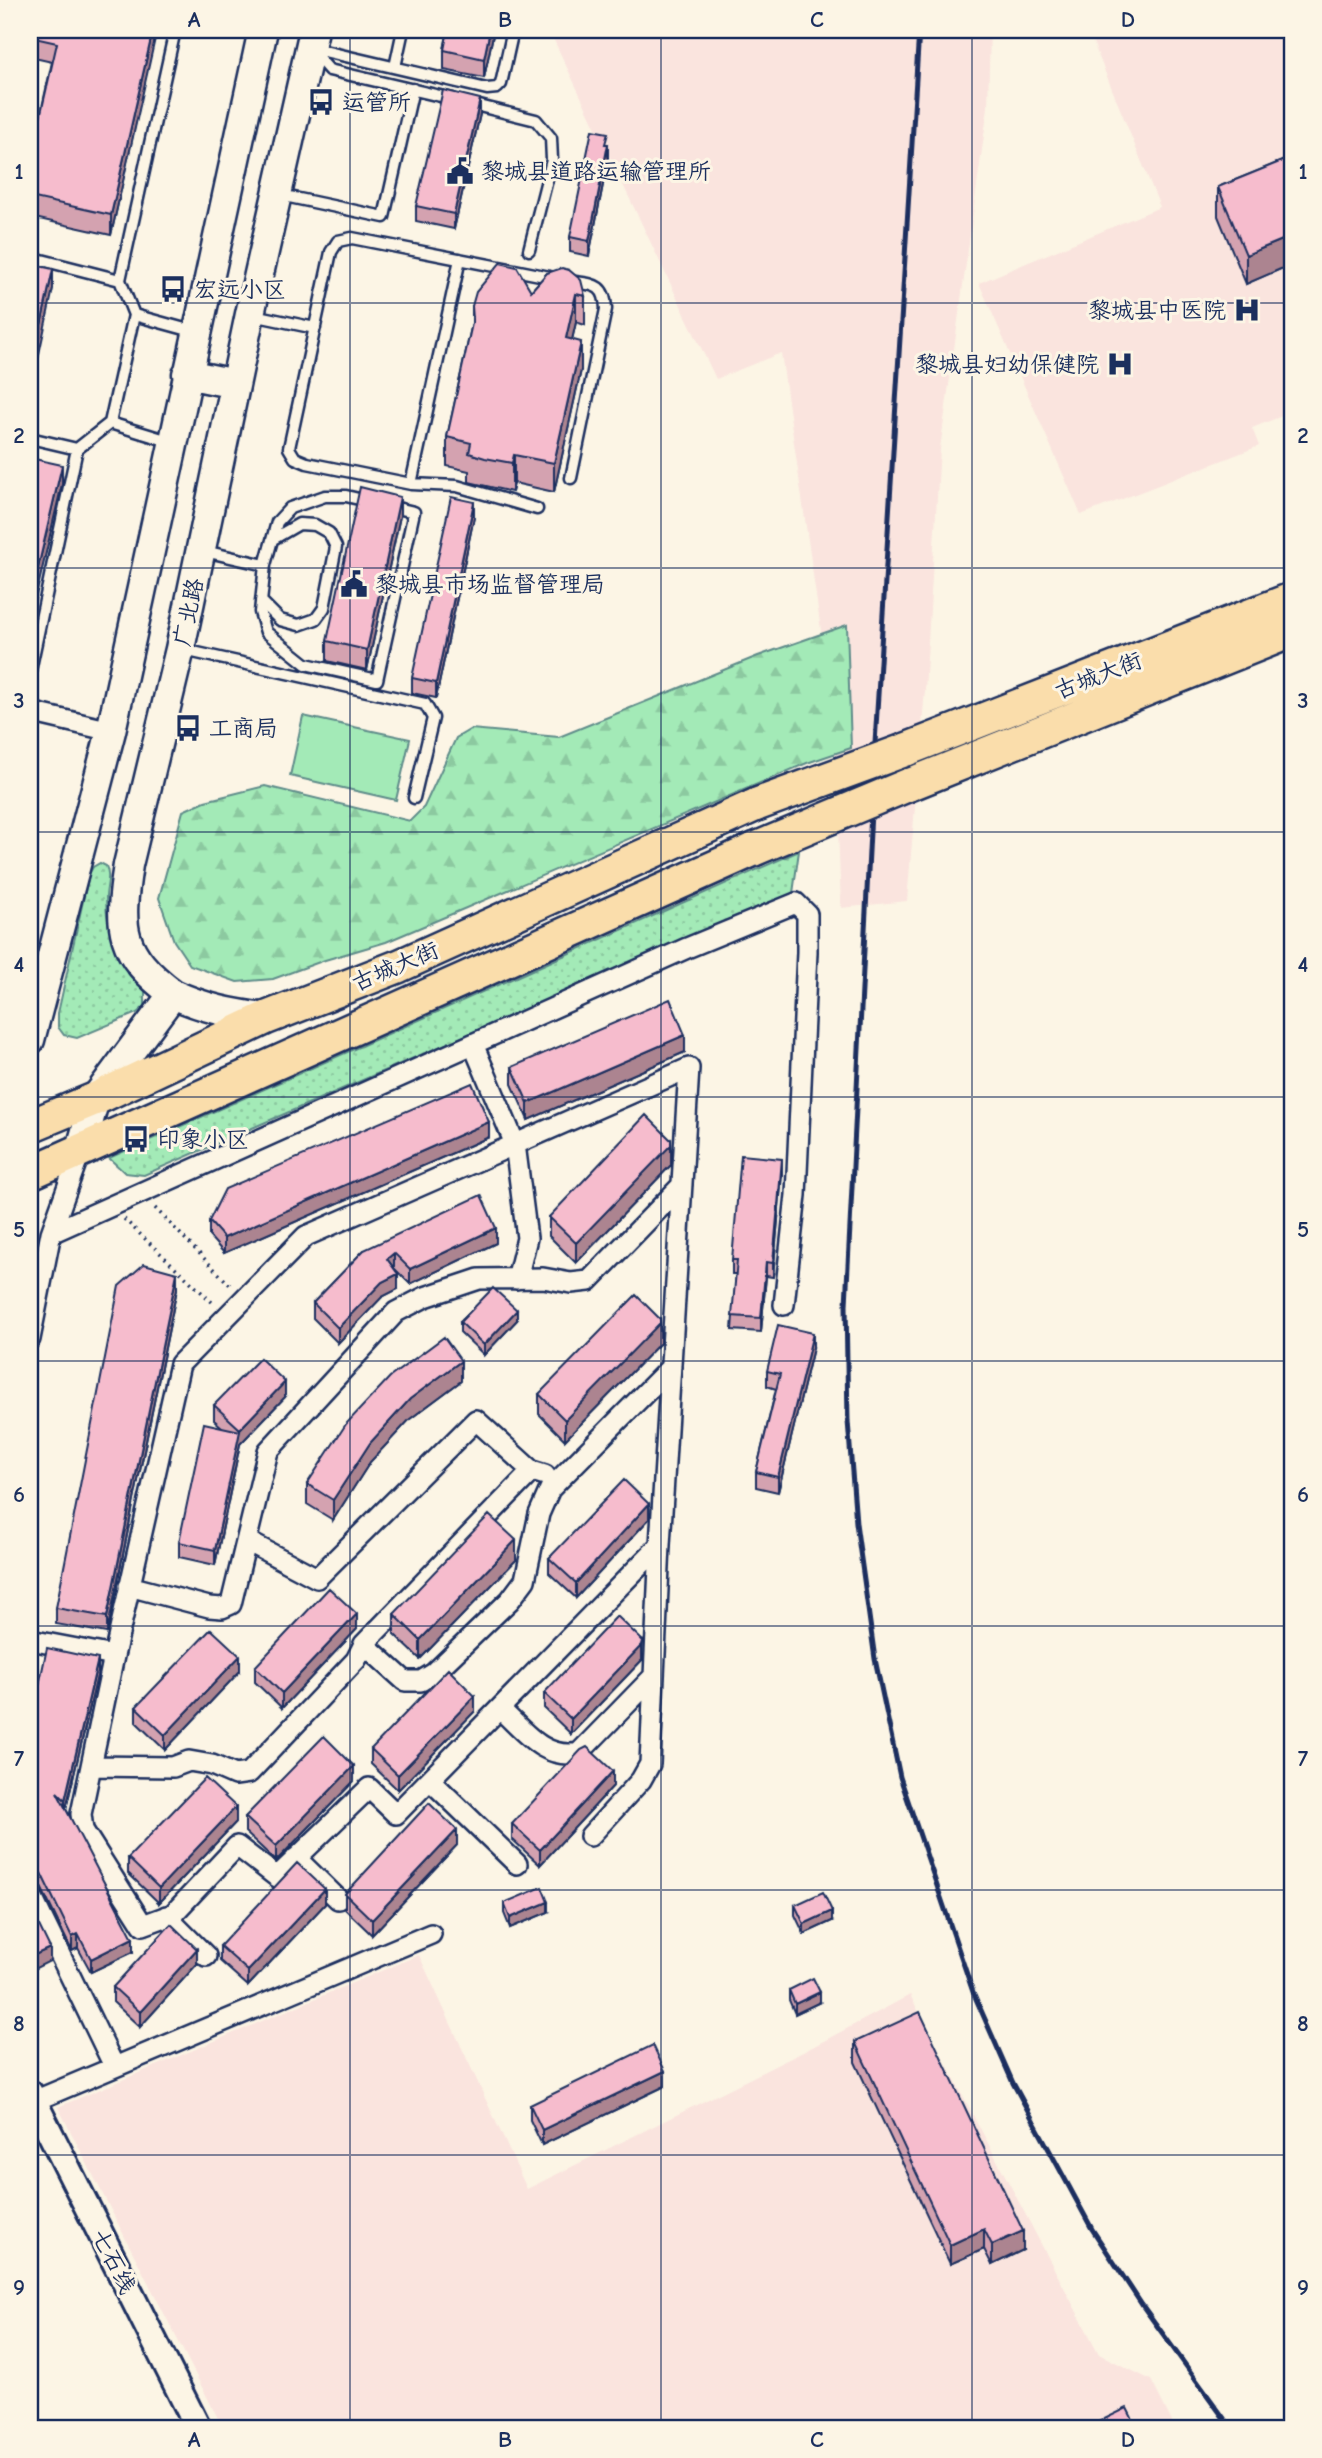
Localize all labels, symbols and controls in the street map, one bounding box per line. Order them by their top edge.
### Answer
text: A [188,6,201,33]
text: B [498,6,512,33]
text: C [810,6,824,33]
text: D [1121,6,1135,33]
bus stop icon: 运管所 [306,87,336,117]
place label: 运管所 [342,89,411,116]
public building icon: 黎城县道路运输管理所 [445,156,475,186]
text: 1 [14,158,24,185]
place label: 黎城县道路运输管理所 [481,158,711,185]
text: 1 [1298,158,1308,185]
bus stop icon: 宏远小区 [158,274,188,304]
place label: 宏远小区 [194,276,286,303]
hospital icon: 黎城县中医院 [1232,295,1262,325]
place label: 黎城县中医院 [1088,297,1226,324]
hospital icon: 黎城县妇幼保健院 [1105,349,1135,379]
place label: 黎城县妇幼保健院 [915,351,1099,378]
text: 2 [13,422,25,449]
text: 2 [1297,422,1309,449]
public building icon: 黎城县市场监督管理局 [339,569,369,599]
place label: 黎城县市场监督管理局 [375,571,605,598]
street label: 广北路 [168,576,209,649]
street label: 古城大街 [1050,646,1146,705]
text: 3 [13,687,25,714]
text: 3 [1297,687,1309,714]
bus stop icon: 工商局 [173,713,203,743]
place label: 工商局 [209,715,278,742]
street label: 古城大街 [348,936,443,997]
text: 4 [14,951,25,978]
text: 4 [1298,951,1309,978]
bus stop icon: 印象小区 [121,1124,151,1154]
place label: 印象小区 [157,1126,249,1153]
text: 5 [13,1216,25,1243]
text: 5 [1297,1216,1309,1243]
text: 6 [13,1481,25,1508]
text: 6 [1297,1481,1309,1508]
text: 7 [14,1745,25,1772]
text: 7 [1298,1745,1309,1772]
text: 8 [13,2010,25,2037]
text: 8 [1297,2010,1309,2037]
street label: 七石线 [86,2224,141,2298]
text: 9 [13,2274,25,2301]
text: 9 [1297,2274,1309,2301]
text: A [188,2426,201,2453]
text: B [498,2426,512,2453]
text: C [810,2426,824,2453]
text: D [1121,2426,1135,2453]

